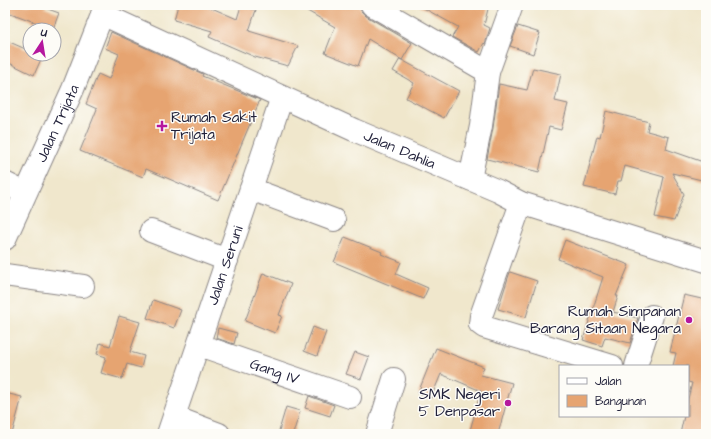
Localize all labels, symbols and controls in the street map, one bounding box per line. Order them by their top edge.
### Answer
north arrow [22,22,62,62]
text: U [38,25,49,41]
street label: Jalan Trijata [31,81,85,166]
place label: Rumah Sakit Trijata [171,107,257,145]
marker: Rumah Sakit Trijata [156,120,168,132]
street label: Jalan Dahlia [360,125,439,174]
street label: Jalan Seruni [202,222,249,308]
place label: Rumah Simpanan Barang Sitaan Negara [530,301,681,340]
marker: Rumah Simpanan Barang Sitaan Negara [684,315,694,325]
street label: Gang IV [247,353,303,390]
legend [559,365,689,417]
text: Jalan [595,373,621,390]
place label: SMK Negeri 5 Denpasar [419,384,501,422]
text: Bangunan [595,393,646,411]
marker: SMK Negeri 5 Denpasar [503,398,513,408]

